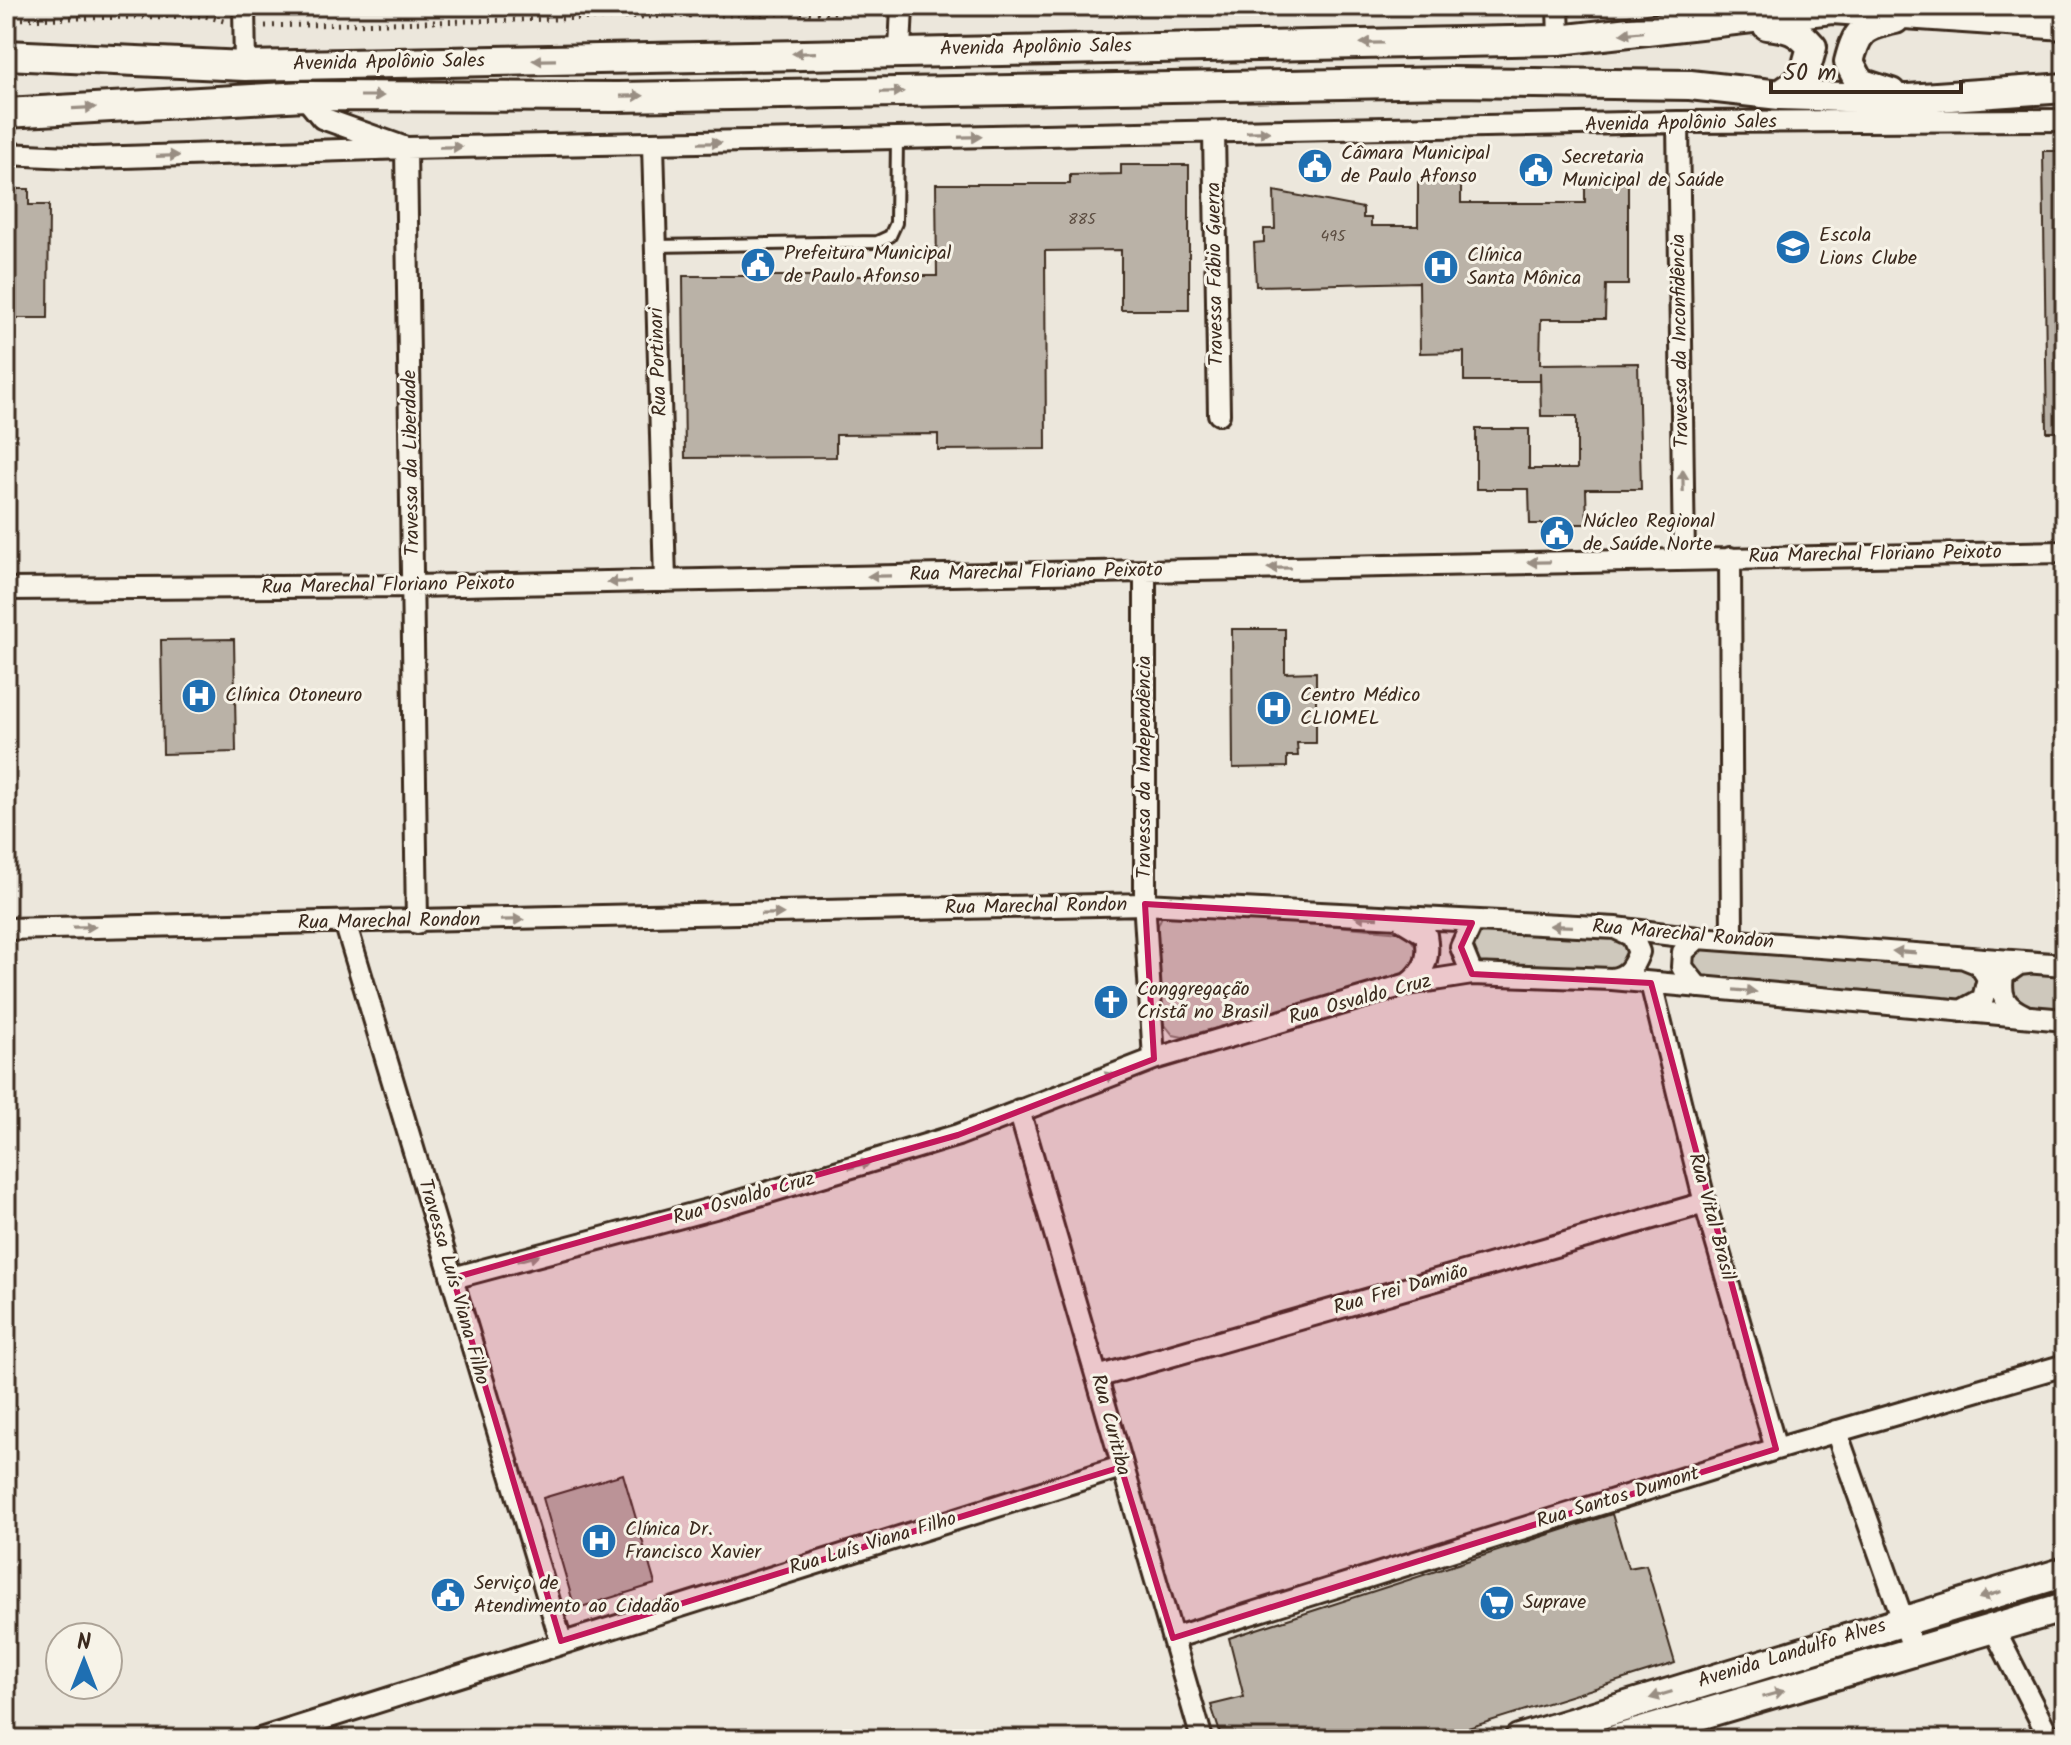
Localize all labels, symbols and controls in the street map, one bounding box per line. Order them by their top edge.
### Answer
one-way arrow [1619,26,1644,39]
street label: Avenida Apolônio Sales [940,30,1133,66]
one-way arrow [1359,37,1384,49]
scale bar [1771,44,1961,94]
street label: Avenida Apolônio Sales [293,45,486,81]
one-way arrow [791,47,816,60]
one-way arrow [531,54,556,66]
text: 50 m [1783,54,1837,93]
one-way arrow [880,86,905,98]
one-way arrow [360,90,385,102]
one-way arrow [620,90,645,103]
one-way arrow [72,102,97,115]
street label: Avenida Apolônio Sales [1585,106,1778,142]
one-way arrow [1246,126,1271,139]
one-way arrow [958,131,983,143]
one-way arrow [698,136,723,149]
place label: Câmara Municipal de Paulo Afonso [1341,138,1490,193]
one-way arrow [439,141,464,153]
place label: Secretaria Municipal de Saúde [1562,142,1724,197]
public building icon: Câmara Municipal de Paulo Afonso [1296,147,1334,185]
one-way arrow [156,149,181,162]
public building icon: Secretaria Municipal de Saúde [1517,151,1555,189]
street label: Travessa Fábio Guerra [1198,182,1234,366]
house number: 885 [1068,207,1097,232]
place label: Escola Lions Clube [1819,220,1917,275]
house number: 495 [1320,224,1347,249]
school or university icon: Escola Lions Clube [1774,228,1812,266]
street label: Travessa da Inconfidência [1663,234,1699,448]
place label: Prefeitura Municipal de Paulo Afonso [784,238,952,293]
place label: Clínica Santa Mônica [1467,240,1581,295]
public building icon: Prefeitura Municipal de Paulo Afonso [739,246,777,284]
hospital icon: Clínica Santa Mônica [1422,248,1460,286]
street label: Rua Portinari [641,306,677,417]
street label: Travessa da Liberdade [394,370,430,556]
one-way arrow [1676,468,1689,493]
place label: Núcleo Regional de Saúde Norte [1583,506,1715,561]
public building icon: Núcleo Regional de Saúde Norte [1538,514,1576,552]
street label: Rua Marechal Floriano Peixoto [1748,537,2002,573]
street label: Rua Marechal Floriano Peixoto [909,555,1163,591]
one-way arrow [1526,556,1551,568]
one-way arrow [1266,561,1291,574]
street label: Rua Marechal Floriano Peixoto [261,568,515,604]
one-way arrow [866,570,891,583]
one-way arrow [606,576,631,588]
street label: Travessa da Independência [1129,655,1161,879]
hospital icon: Clínica Otoneuro [180,677,218,715]
place label: Clínica Otoneuro [225,680,362,712]
place label: Centro Médico CLIOMEL [1300,680,1420,735]
hospital icon: Centro Médico CLIOMEL [1255,689,1293,727]
street label: Rua Marechal Rondon [944,889,1128,925]
street label: Rua Marechal Rondon [297,904,481,940]
one-way arrow [760,907,785,920]
one-way arrow [1353,910,1378,923]
street label: Rua Marechal Rondon [1591,911,1775,959]
one-way arrow [500,914,525,927]
one-way arrow [1548,920,1573,933]
one-way arrow [72,921,97,933]
one-way arrow [1891,945,1916,958]
street label: Rua Osvaldo Cruz [1285,966,1435,1034]
place label: Conggregação Cristã no Brasil [1137,974,1269,1029]
church icon: Conggregação Cristã no Brasil [1092,983,1130,1021]
one-way arrow [1733,985,1758,998]
one-way arrow [1092,1071,1116,1084]
street label: Rua Vital Brasil [1679,1150,1743,1285]
one-way arrow [848,1158,872,1171]
street label: Rua Osvaldo Cruz [669,1163,819,1235]
street label: Travessa Luís Viana Filho [408,1175,498,1389]
one-way arrow [516,1251,541,1263]
street label: Rua Frei Damião [1330,1255,1472,1325]
street label: Rua Curitiba [1081,1371,1139,1479]
street label: Rua Santos Dumont [1533,1458,1704,1538]
street label: Rua Luís Viana Filho [785,1503,961,1585]
place label: Clínica Dr. Francisco Xavier [625,1514,762,1569]
hospital icon: Clínica Dr. Francisco Xavier [580,1522,618,1560]
place label: Serviço de Atendimento ao Cidadão [474,1568,680,1623]
public building icon: Serviço de Atendimento ao Cidadão [429,1576,467,1614]
supermarket icon: Suprave [1478,1584,1516,1622]
place label: Suprave [1523,1587,1586,1619]
one-way arrow [1978,1589,2002,1602]
street label: Avenida Landulfo Alves [1694,1610,1891,1698]
north arrow [44,1621,124,1701]
text: N [77,1626,91,1661]
one-way arrow [1762,1687,1786,1700]
one-way arrow [1649,1689,1673,1702]

